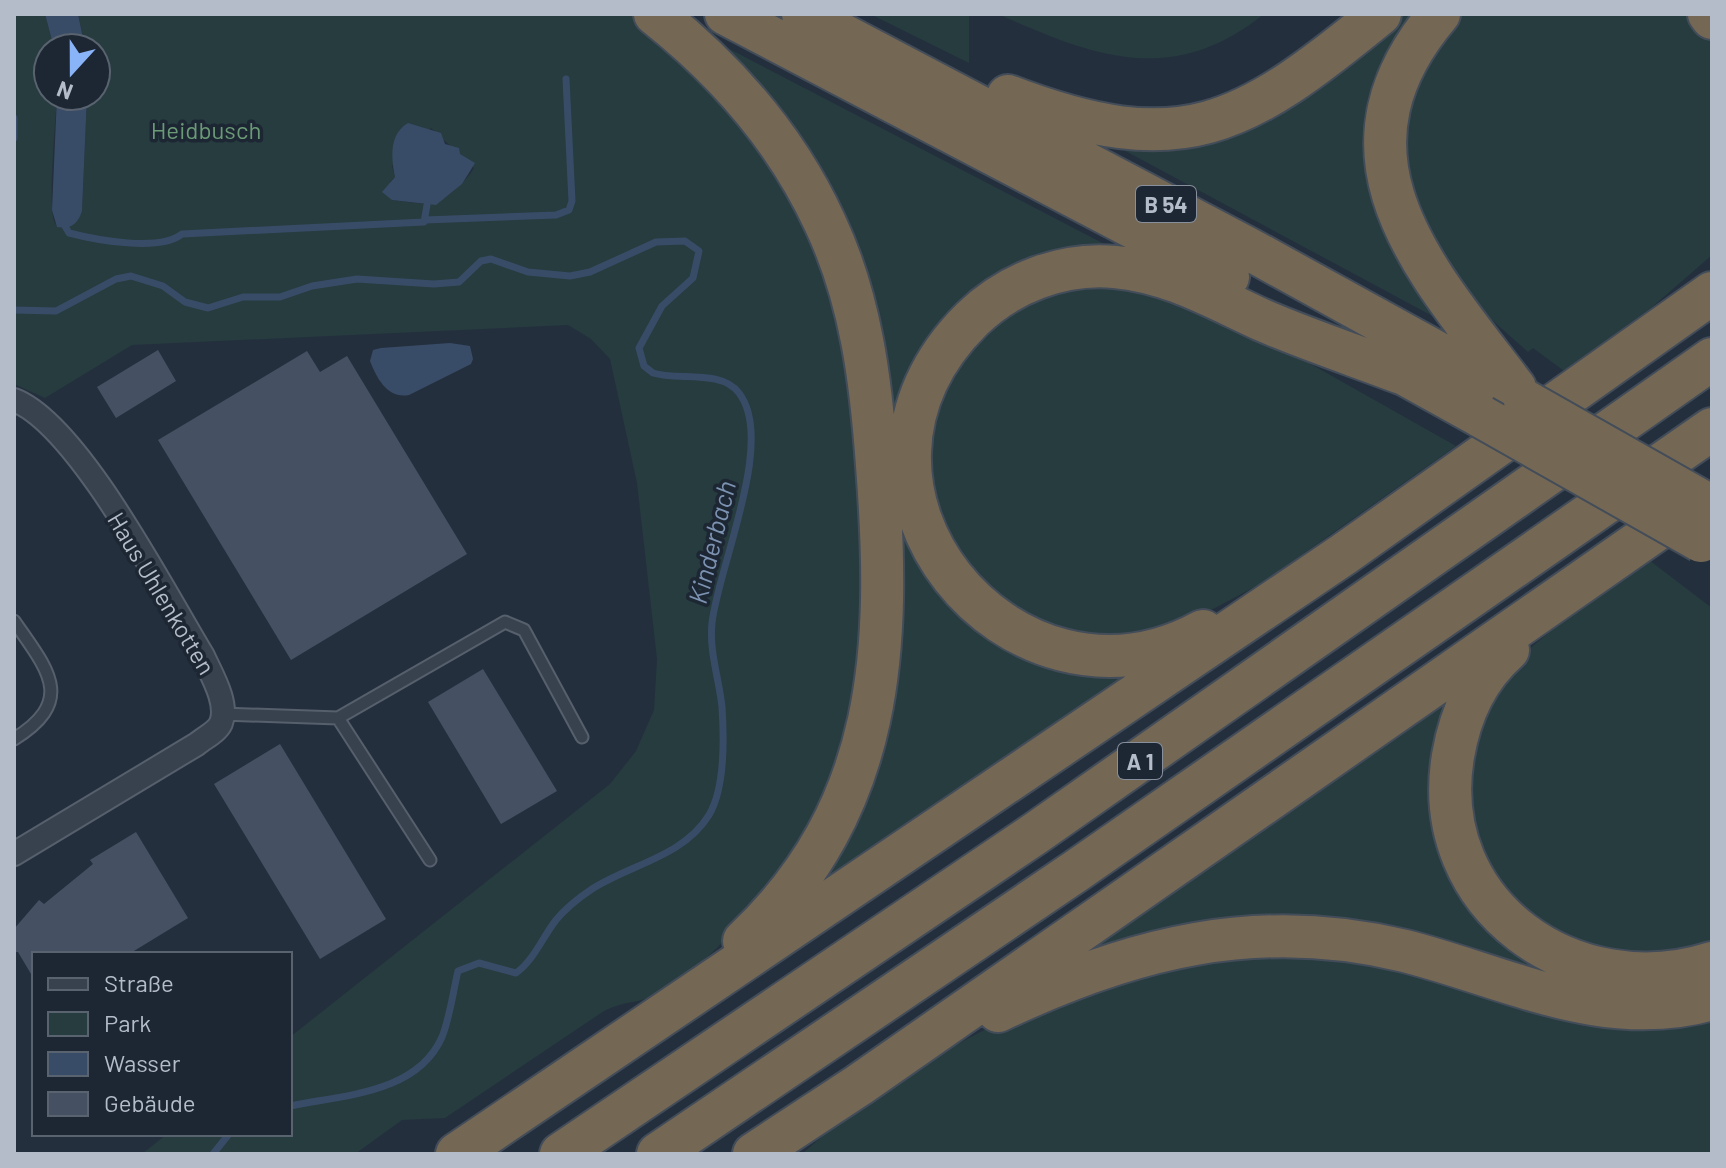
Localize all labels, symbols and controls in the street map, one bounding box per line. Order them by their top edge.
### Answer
north arrow [32,32,112,112]
text: N [53,77,76,106]
park label: Heidbusch [151,115,261,144]
road number: B 54 [1136,186,1196,222]
water label: Kinderbach [681,477,741,607]
street label: Haus Uhlenkotten [102,507,222,679]
road number: A 1 [1118,743,1162,779]
legend [32,952,292,1136]
text: Straße [104,968,174,997]
text: Park [104,1008,151,1037]
text: Wasser [104,1048,181,1077]
text: Gebäude [104,1088,196,1117]

